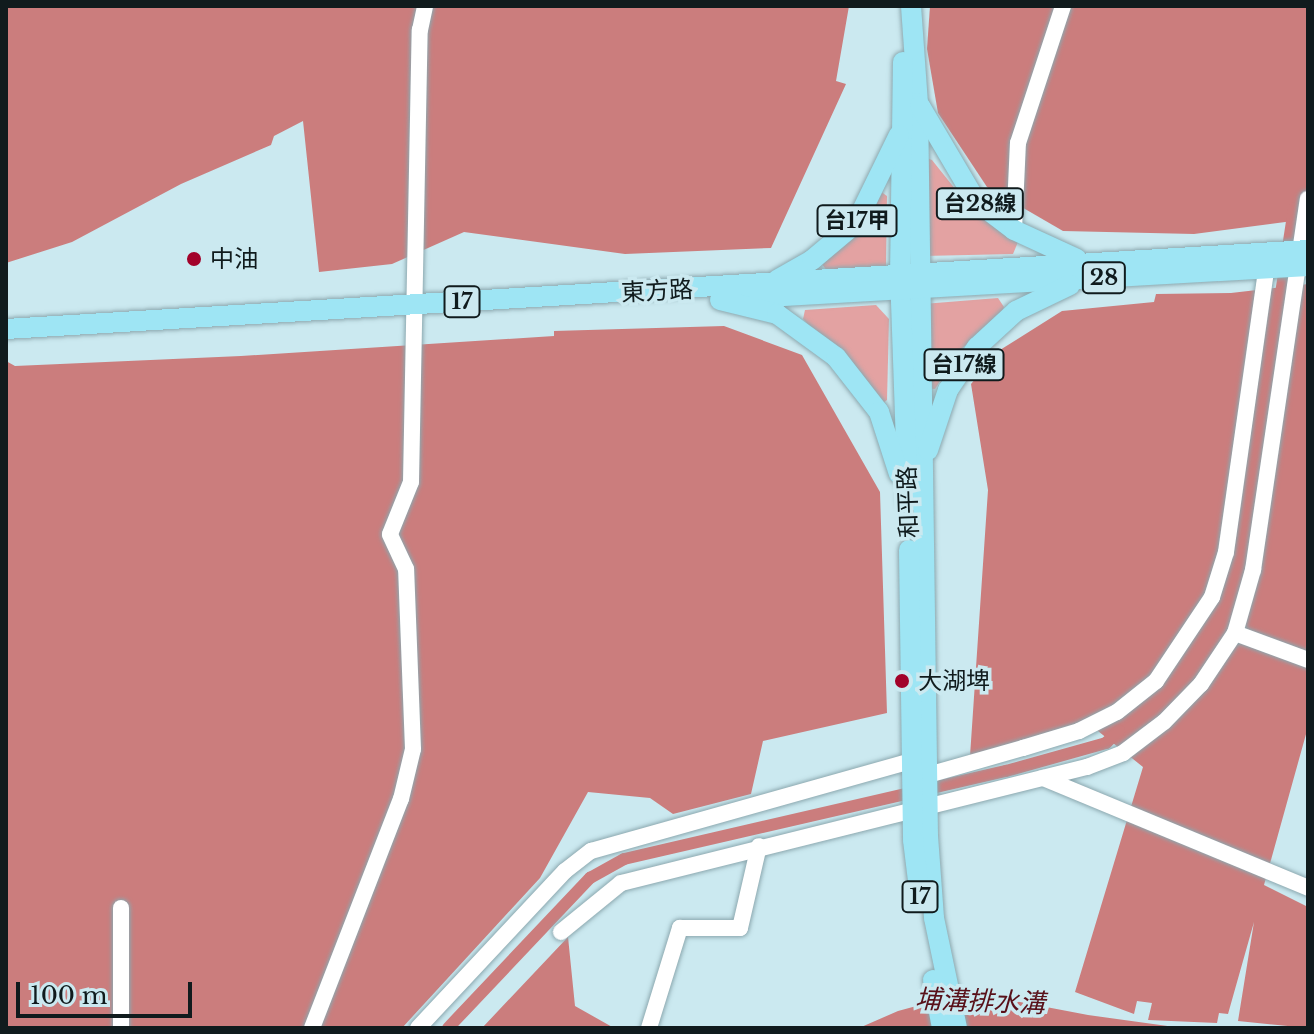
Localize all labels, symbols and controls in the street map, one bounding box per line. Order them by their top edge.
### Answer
road number: 台28線 [934,186,1026,222]
road number: 台17甲 [815,203,899,239]
place label: 中油 [210,245,258,273]
marker: 中油 [185,250,203,268]
road number: 28 [1080,260,1128,296]
street label: 東方路 [620,275,694,307]
road number: 17 [442,284,482,320]
road number: 台17線 [922,347,1006,383]
street label: 和平路 [892,466,924,538]
place label: 大湖埤 [918,667,990,695]
marker: 大湖埤 [893,672,911,690]
road number: 17 [900,879,940,915]
scale bar [20,966,196,1016]
text: 100 m [30,981,108,1010]
water label: 埔溝排水溝 [914,984,1046,1020]

